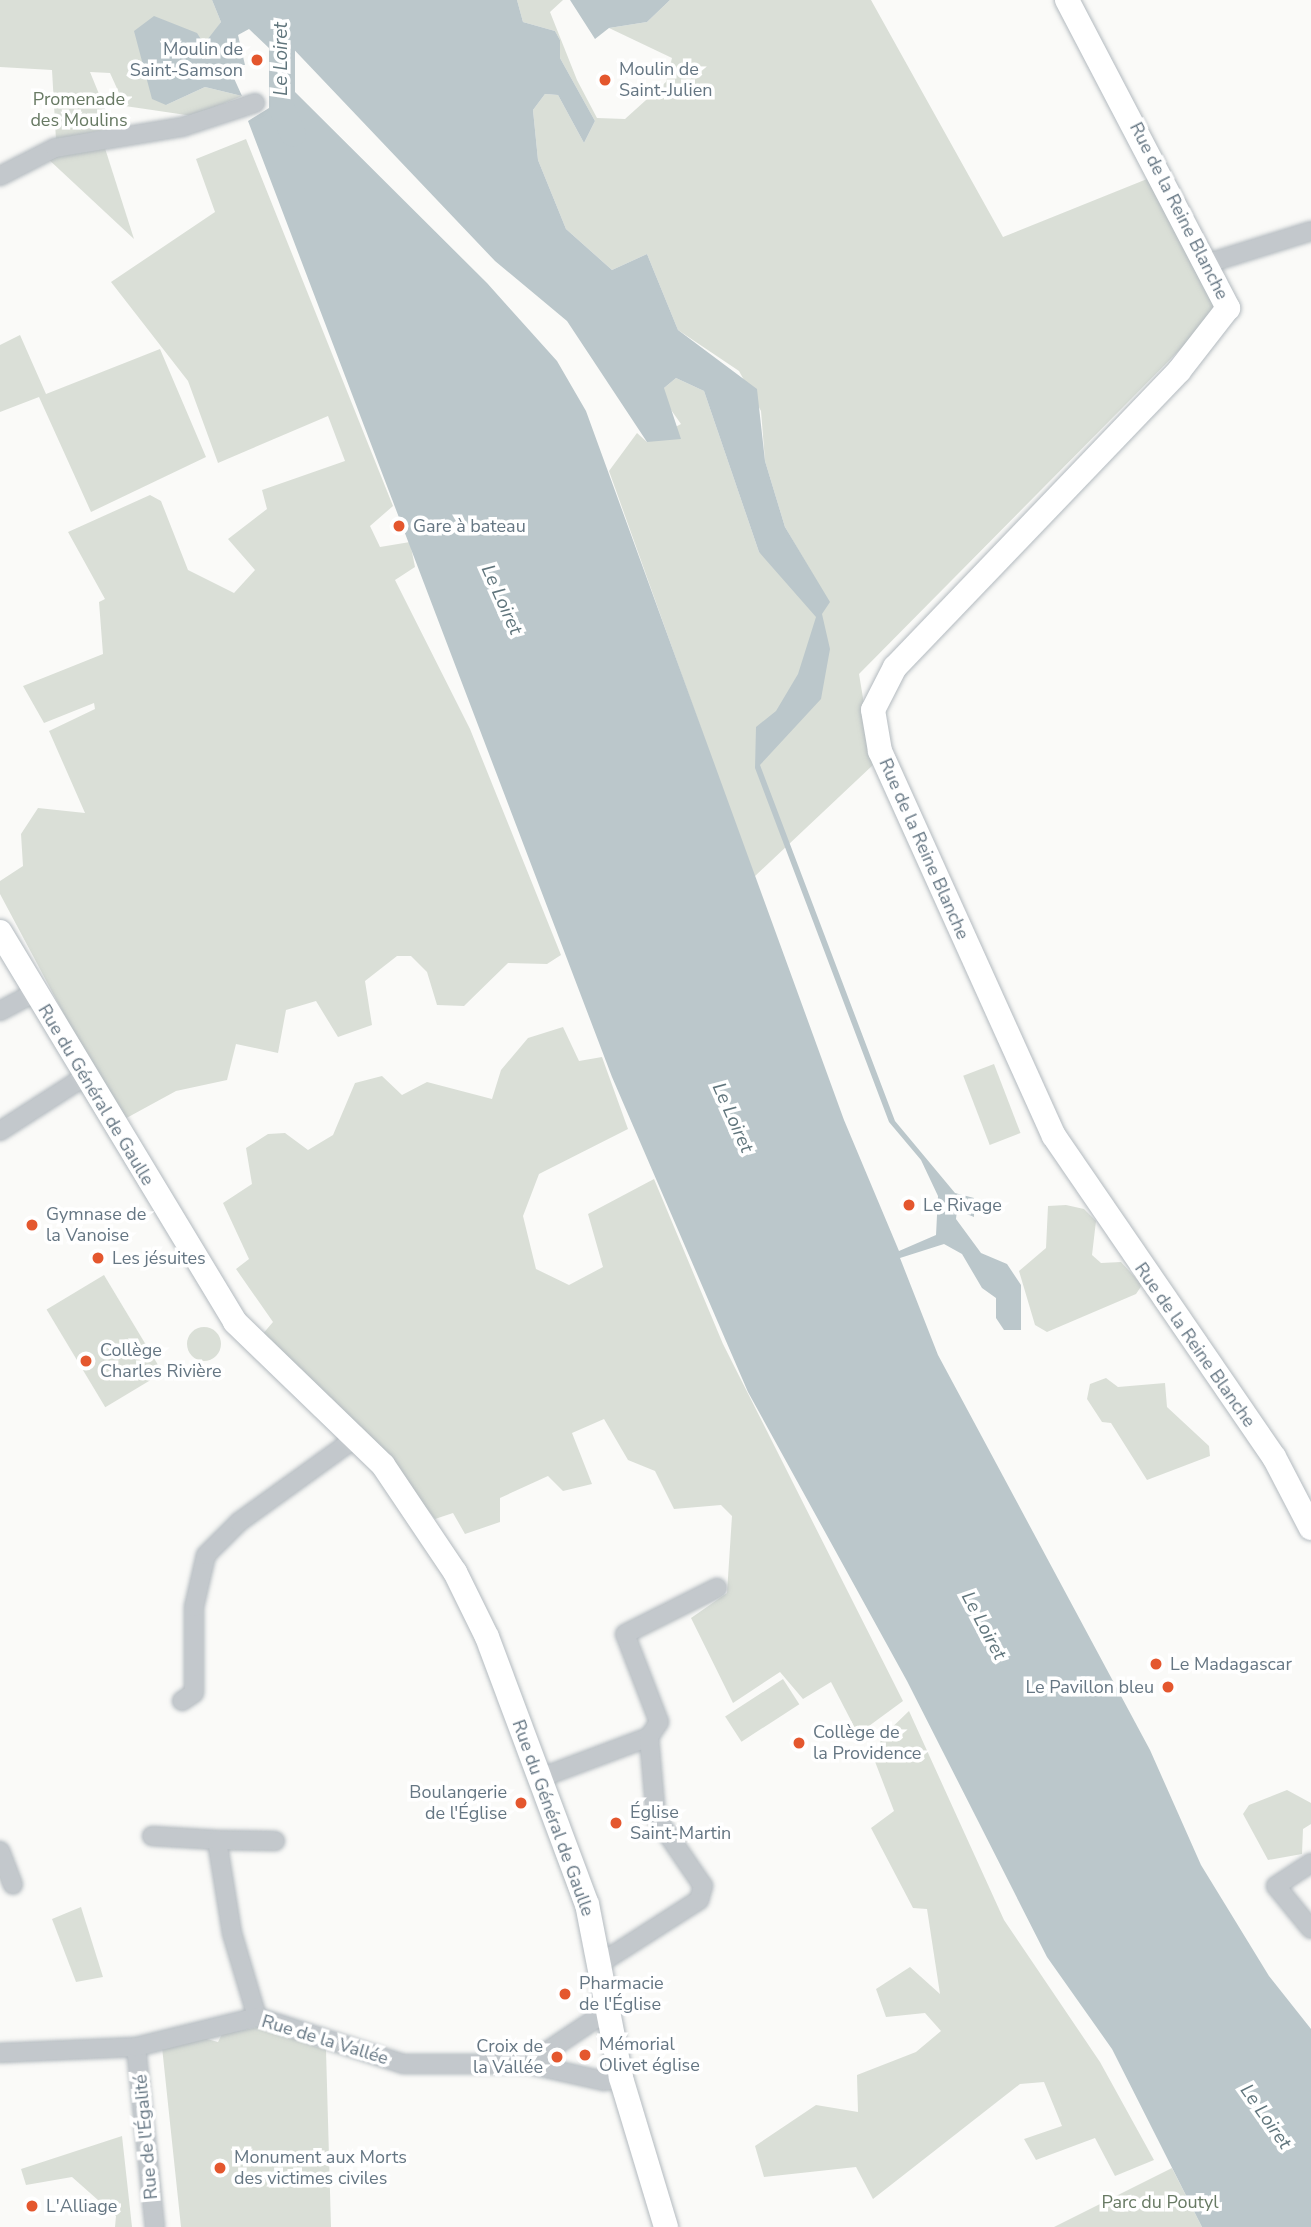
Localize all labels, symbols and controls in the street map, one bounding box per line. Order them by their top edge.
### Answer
water label: Le Loiret [271,22,293,96]
place label: Moulin de Saint-Samson [130,39,243,82]
marker: Moulin de Saint-Samson [249,52,265,68]
place label: Moulin de Saint-Julien [619,59,713,102]
marker: Moulin de Saint-Julien [597,72,613,88]
park label: Promenade des Moulins [30,89,128,132]
street label: Rue de la Reine Blanche [1125,119,1233,303]
place label: Gare à bateau [413,515,526,537]
marker: Gare à bateau [391,518,407,534]
water label: Le Loiret [476,562,526,638]
street label: Rue de la Reine Blanche [874,755,974,943]
street label: Rue du Général de Gaulle [33,1001,159,1189]
water label: Le Loiret [707,1080,757,1156]
place label: Le Rivage [923,1194,1002,1216]
marker: Le Rivage [901,1197,917,1213]
place label: Gymnase de la Vanoise [46,1204,146,1246]
marker: Gymnase de la Vanoise [24,1217,40,1233]
place label: Les jésuites [112,1247,206,1269]
marker: Les jésuites [90,1250,106,1266]
street label: Rue de la Reine Blanche [1130,1259,1260,1431]
place label: Collège Charles Rivière [100,1340,222,1382]
marker: Collège Charles Rivière [78,1353,94,1369]
water label: Le Loiret [956,1588,1010,1664]
place label: Le Madagascar [1170,1653,1292,1675]
marker: Le Madagascar [1148,1656,1164,1672]
place label: Le Pavillon bleu [1025,1676,1154,1698]
marker: Le Pavillon bleu [1160,1679,1176,1695]
street label: Rue du Général de Gaulle [507,1717,599,1919]
place label: Collège de la Providence [813,1722,921,1764]
marker: Collège de la Providence [791,1735,807,1751]
place label: Boulangerie de l'Église [409,1782,507,1825]
marker: Boulangerie de l'Église [513,1795,529,1811]
place label: Église Saint-Martin [630,1802,731,1844]
marker: Église Saint-Martin [608,1815,624,1831]
place label: Pharmacie de l'Église [579,1973,664,2016]
marker: Pharmacie de l'Église [557,1986,573,2002]
street label: Rue de la Vallée [259,2010,391,2070]
place label: Mémorial Olivet église [599,2034,700,2076]
place label: Croix de la Vallée [473,2036,543,2078]
marker: Mémorial Olivet église [577,2047,593,2063]
marker: Croix de la Vallée [549,2049,565,2065]
street label: Rue de l'Égalité [130,2074,162,2200]
water label: Le Loiret [1234,2080,1296,2154]
place label: Monument aux Morts des victimes civiles [234,2147,407,2190]
marker: Monument aux Morts des victimes civiles [212,2160,228,2176]
park label: Parc du Poutyl [1101,2191,1219,2213]
place label: L'Alliage [46,2195,117,2217]
marker: L'Alliage [24,2198,40,2214]

